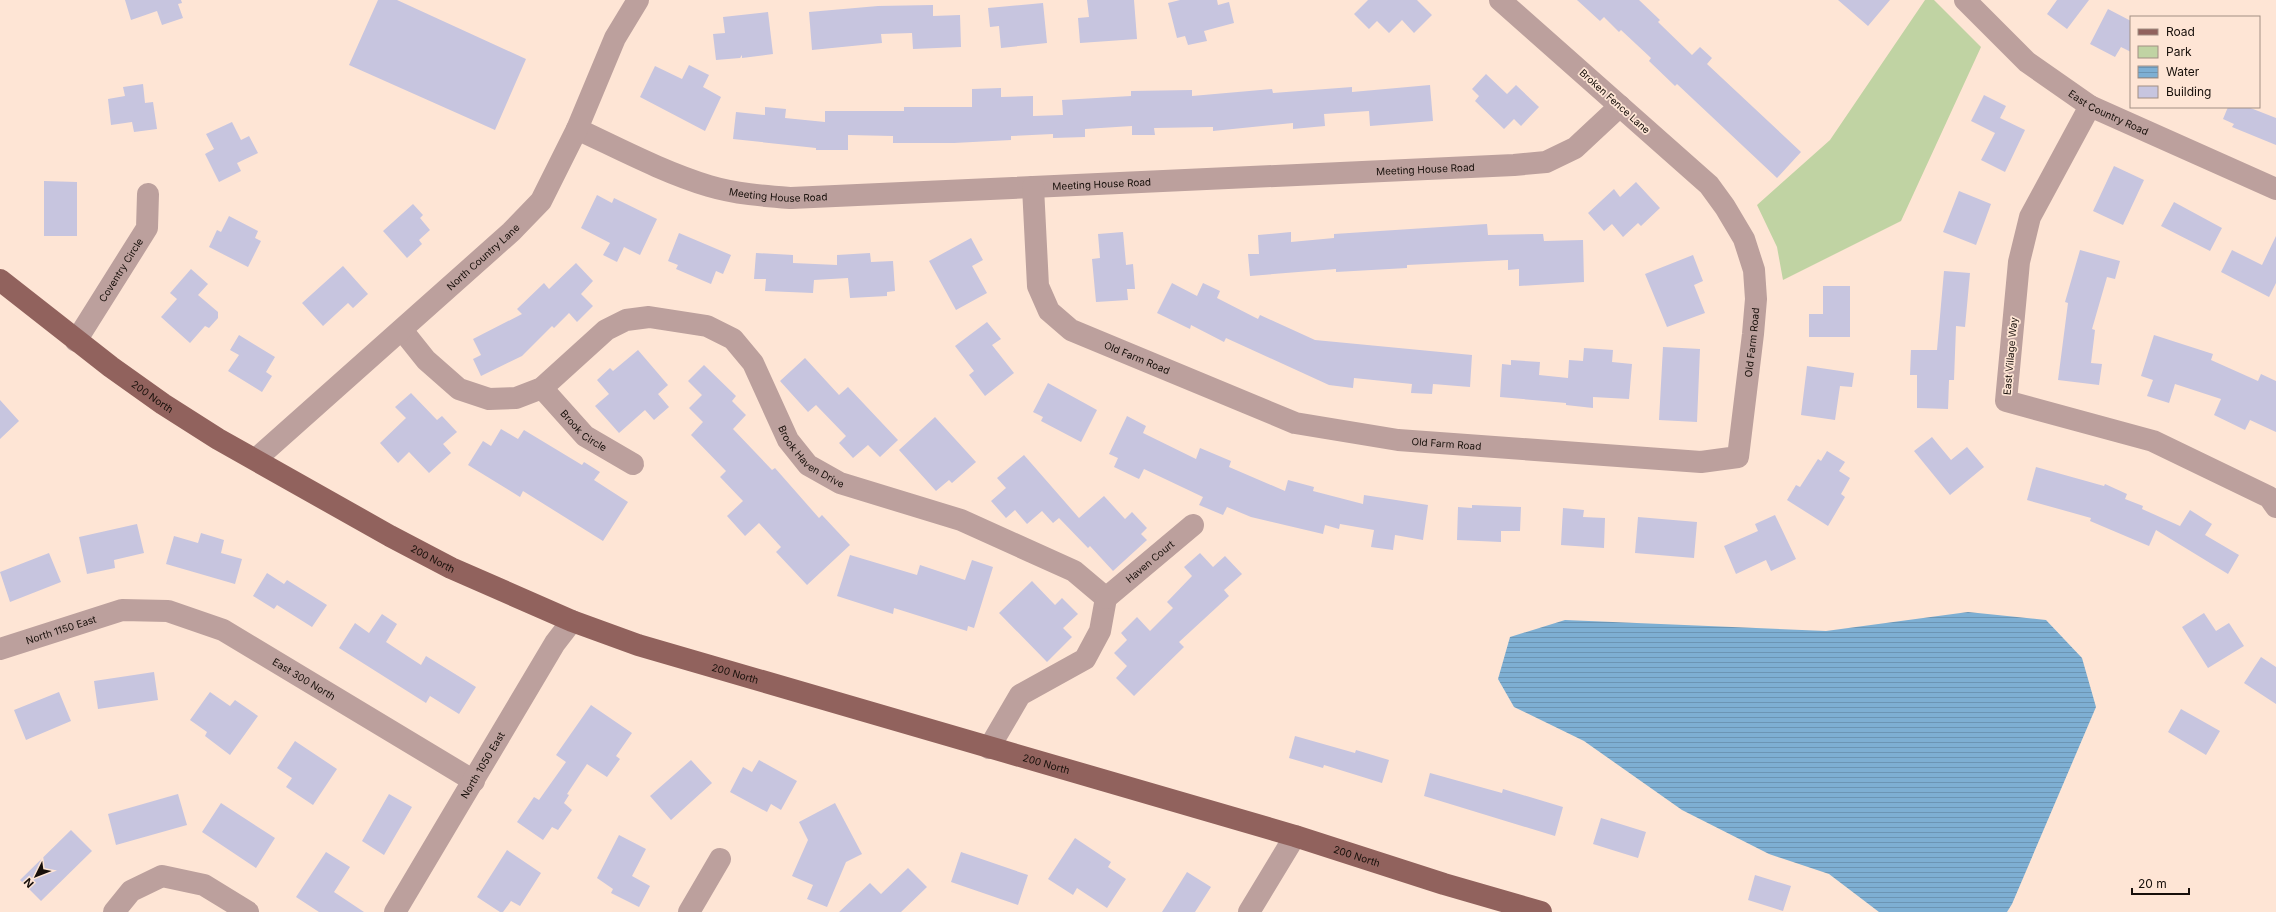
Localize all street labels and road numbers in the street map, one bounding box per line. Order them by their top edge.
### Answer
street label: Broken Fence Lane [1577,66,1653,136]
street label: East Country Road [2066,87,2150,137]
street label: Meeting House Road [1376,161,1475,177]
street label: Meeting House Road [1052,176,1151,192]
street label: Meeting House Road [728,185,828,204]
street label: North Country Lane [444,221,522,292]
street label: Coventry Circle [96,236,145,304]
street label: Old Farm Road [1742,307,1761,378]
street label: East Village Way [2001,316,2019,395]
street label: Old Farm Road [1102,338,1172,376]
street label: 200 North [129,378,176,415]
street label: Brook Circle [558,407,609,454]
street label: Brook Haven Drive [776,423,846,490]
street label: Old Farm Road [1411,435,1482,452]
street label: Haven Court [1123,537,1177,585]
street label: 200 North [409,542,457,575]
street label: North 1150 East [24,612,98,646]
street label: East 300 North [271,655,338,702]
street label: 200 North [710,661,760,686]
street label: North 1050 East [458,729,507,800]
street label: 200 North [1022,751,1071,776]
street label: 200 North [1332,843,1382,869]

